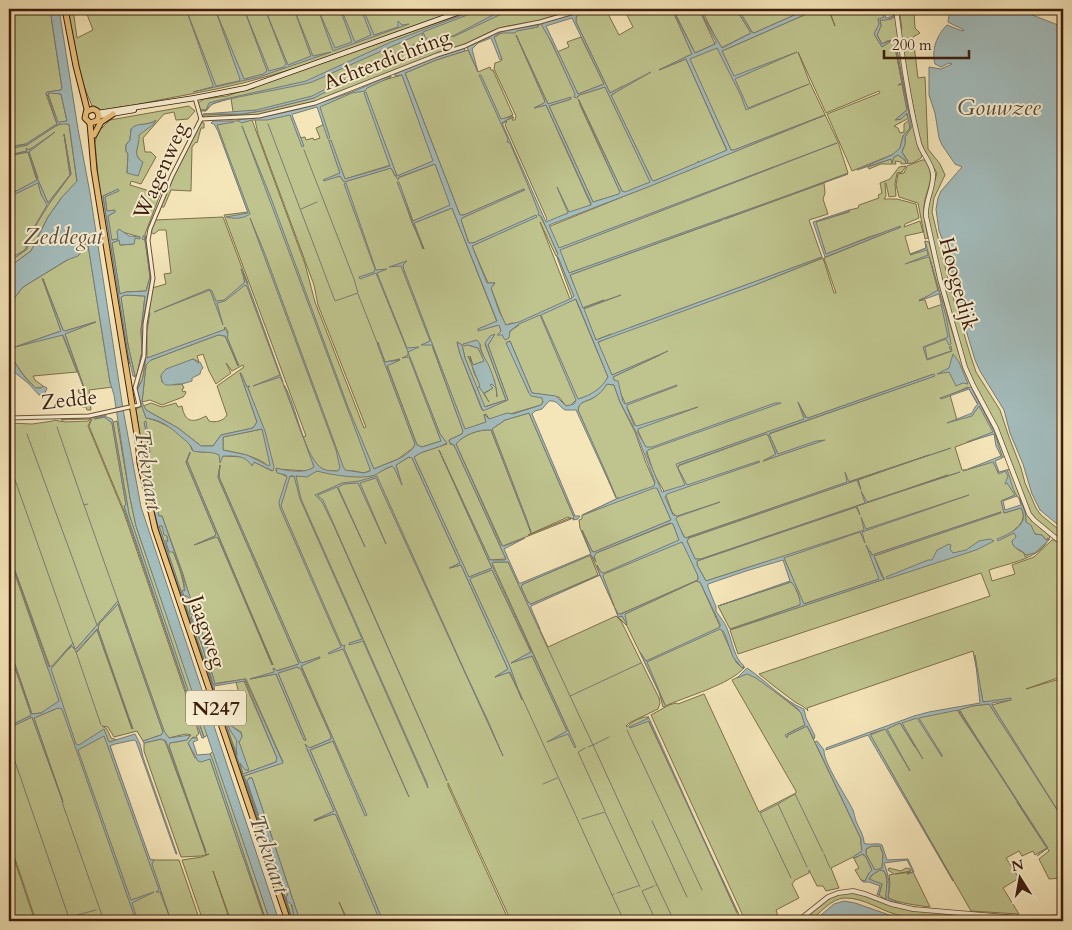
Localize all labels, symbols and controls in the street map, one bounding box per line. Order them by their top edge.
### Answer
street label: Achterdichting [319,22,455,98]
scale bar [884,28,970,60]
text: 200 m [892,35,932,55]
water label: Gouwzee [957,93,1041,123]
street label: Wagenweg [126,118,195,225]
water label: Zeddegat [23,222,103,252]
street label: Hoogedijk [932,234,985,335]
street label: Zedde [39,383,99,417]
water label: Trekvaart [127,428,169,513]
street label: Jaagweg [180,589,233,672]
road number: N247 [186,690,246,726]
water label: Trekvaart [242,811,297,898]
north arrow [994,852,1044,902]
text: N [1010,855,1025,876]

